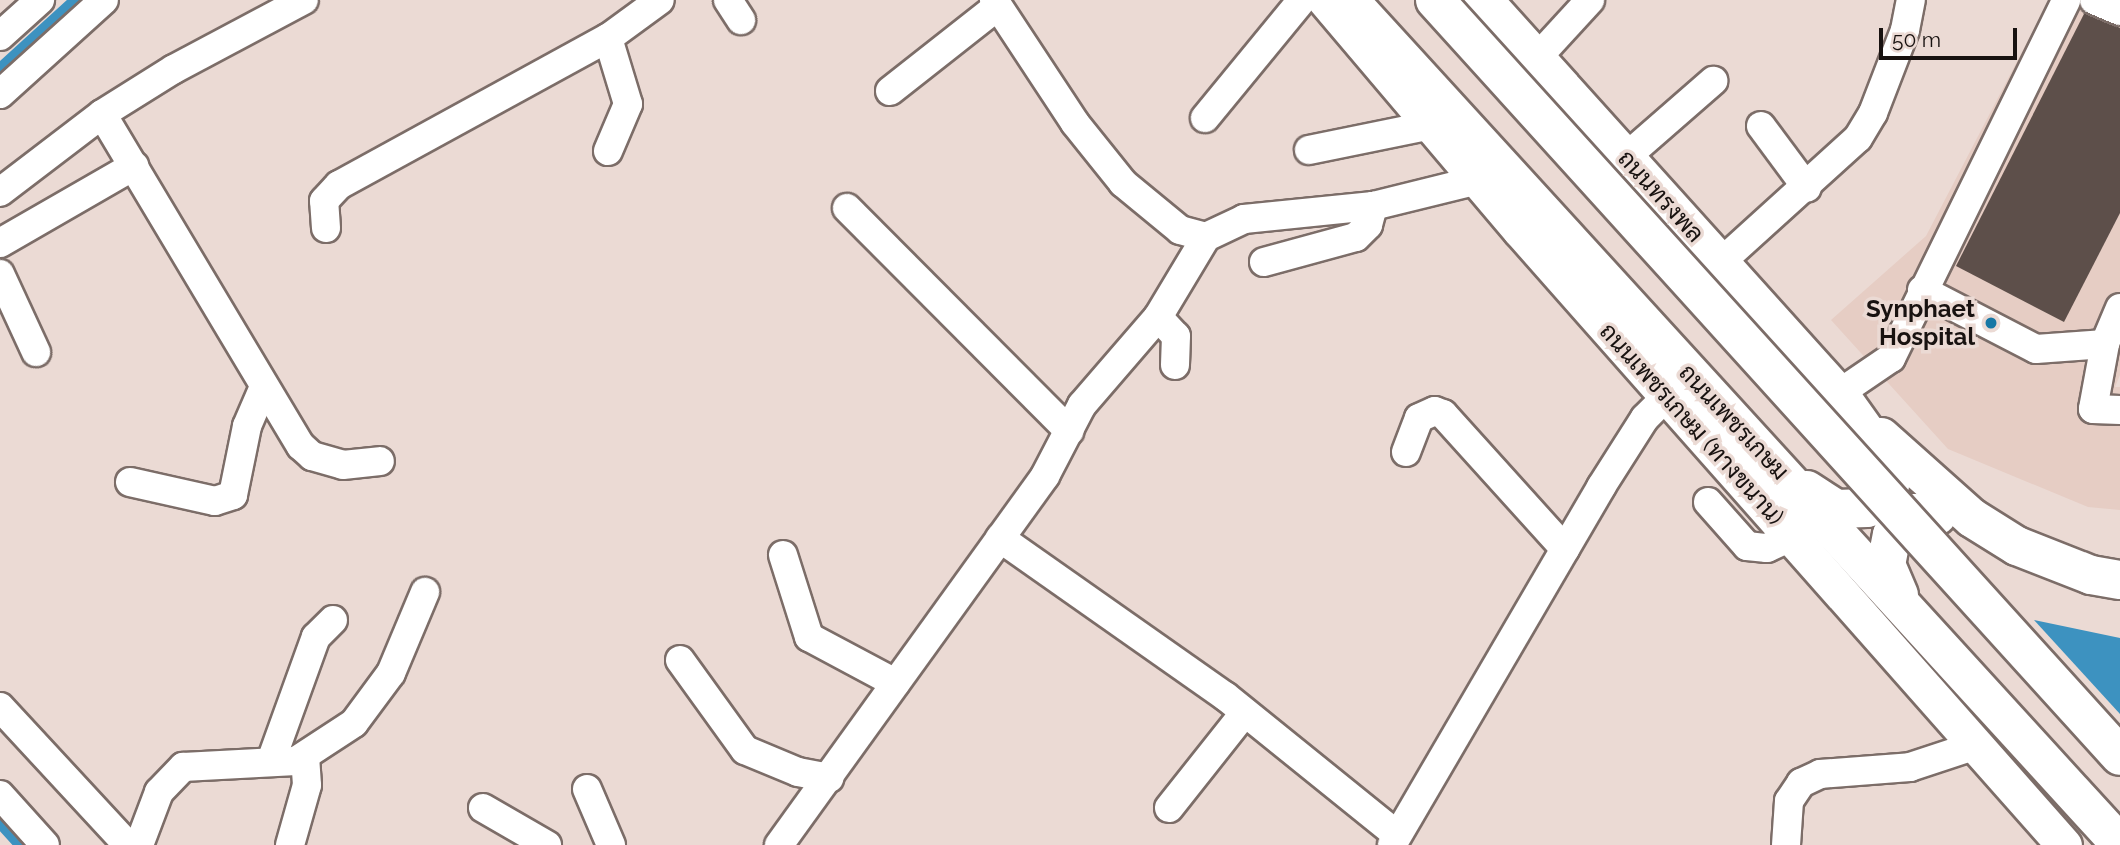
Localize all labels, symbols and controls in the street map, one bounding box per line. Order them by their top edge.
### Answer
scale bar [1882,14,2020,58]
text: 50 m [1892,27,1941,52]
street label: ถนนทรงพล [1612,144,1710,248]
place label: Synphaet Hospital [1866,295,1975,351]
marker: Synphaet Hospital [1981,313,2001,333]
street label: ถนนเพชรเกษม (ทางขนาน) [1594,317,1790,531]
street label: ถนนเพชรเกษม [1673,358,1795,486]

